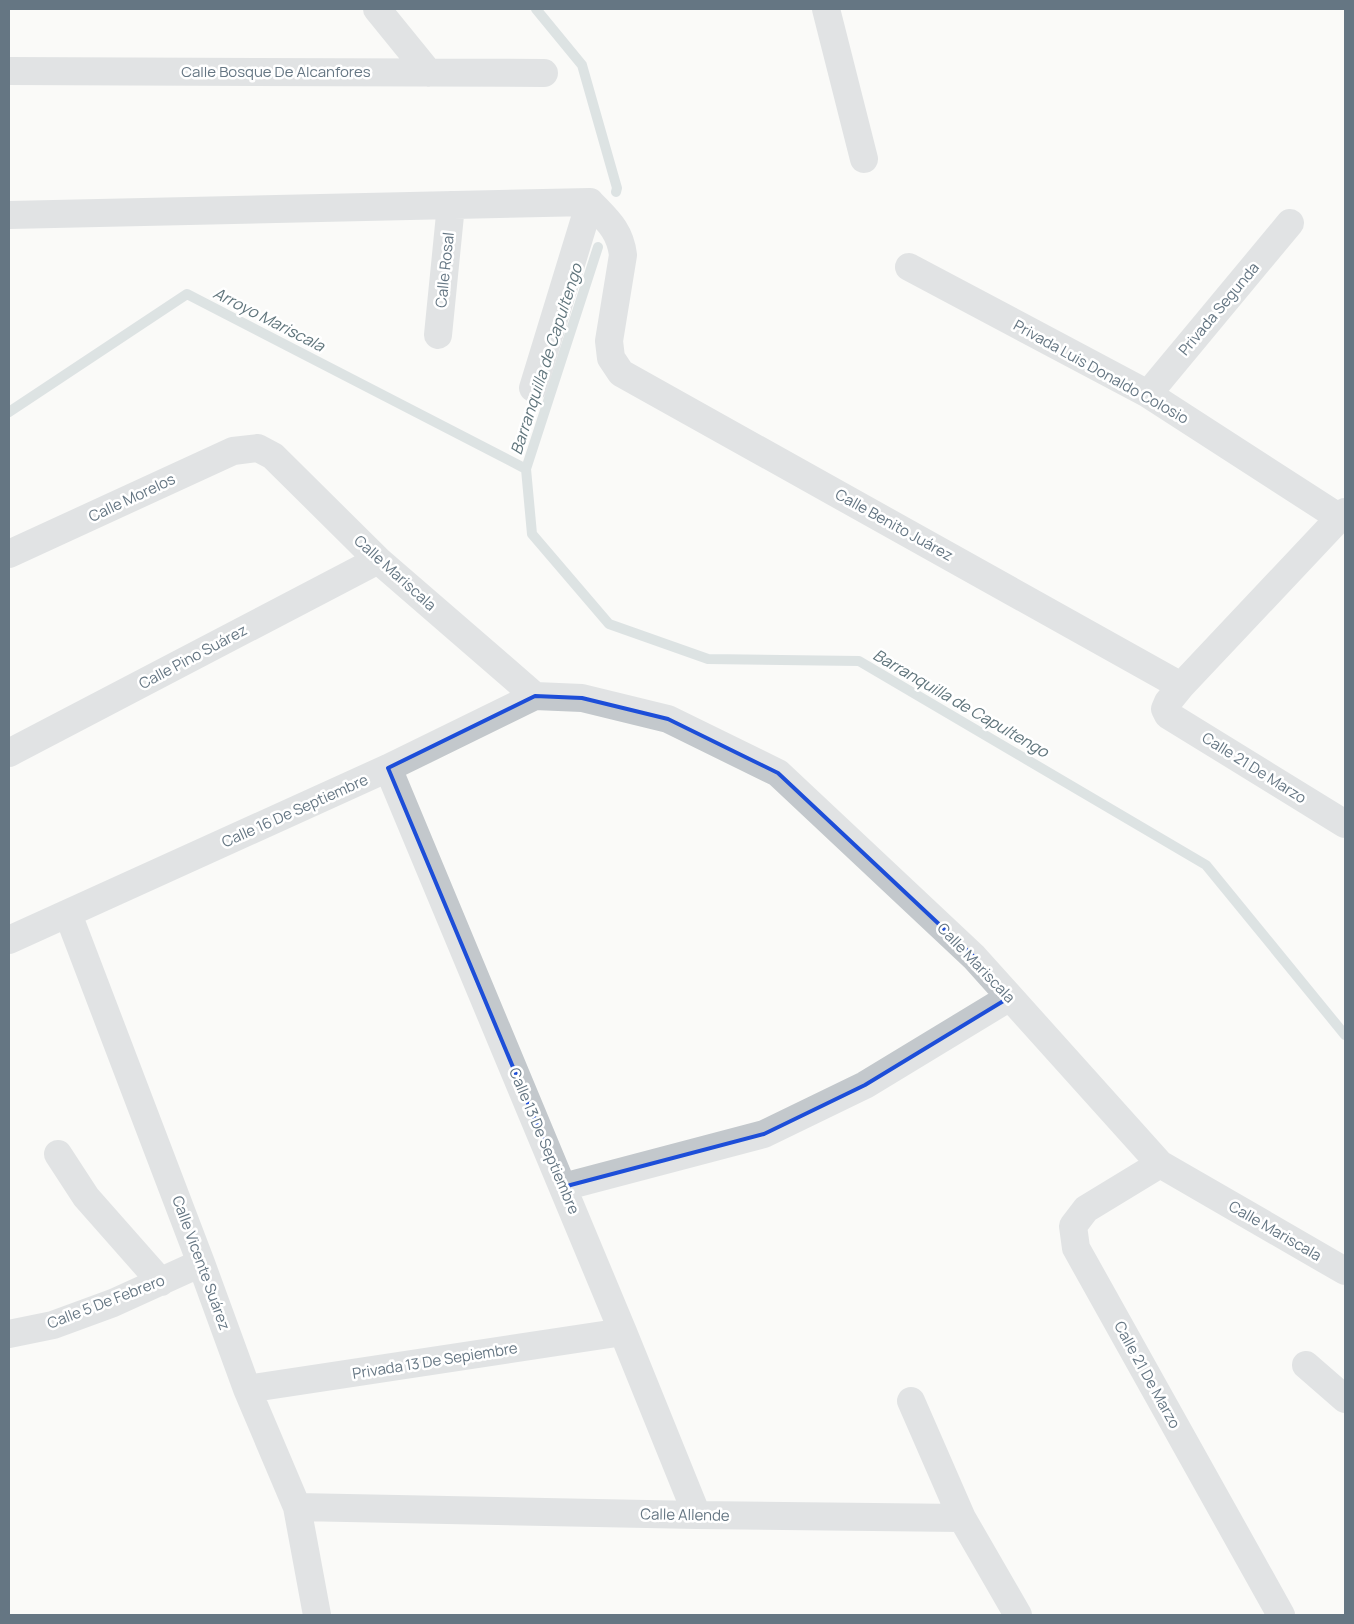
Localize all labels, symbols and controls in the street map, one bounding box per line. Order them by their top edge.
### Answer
street label: Calle Bosque De Alcanfores [181,61,371,82]
street label: Calle Rosal [430,231,459,309]
street label: Privada Segunda [1173,258,1264,360]
water label: Barranquilla de Capultengo [505,259,588,457]
water label: Arroyo Mariscala [210,282,329,357]
street label: Privada Luis Donaldo Colosio [1010,315,1193,429]
street label: Calle Morelos [85,468,179,527]
street label: Calle Benito Juárez [832,483,957,566]
street label: Calle Mariscala [350,530,441,615]
street label: Calle Pino Suárez [135,619,251,694]
water label: Barranquilla de Capultengo [869,644,1054,763]
street label: Calle 21 De Marzo [1198,727,1311,808]
street label: Calle 16 De Septiembre [218,769,372,852]
street label: Calle Mariscala [933,918,1020,1007]
street label: Calle 13 De Septiembre [504,1064,585,1217]
street label: Calle Vicente Suárez [167,1193,236,1333]
street label: Calle Mariscala [1225,1195,1326,1266]
street label: Calle 5 De Febrero [44,1269,168,1334]
street label: Calle 21 De Marzo [1109,1317,1186,1432]
street label: Privada 13 De Sepiembre [351,1337,519,1384]
street label: Calle Allende [640,1503,730,1526]

